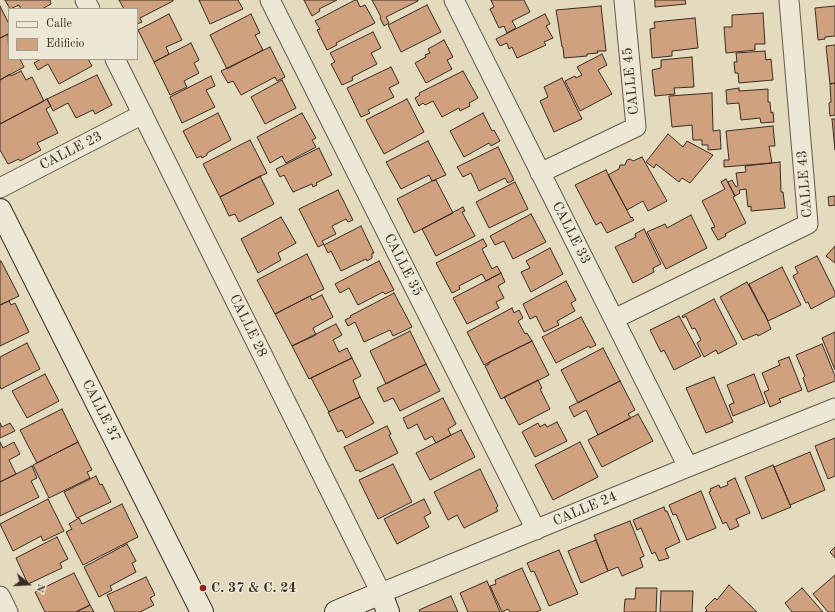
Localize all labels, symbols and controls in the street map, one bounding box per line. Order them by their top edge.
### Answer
legend [8,8,138,60]
text: Calle [46,18,72,30]
text: Edificio [46,38,85,50]
street label: CALLE 45 [619,46,643,116]
street label: CALLE 23 [37,128,105,174]
street label: CALLE 43 [794,149,816,219]
street label: CALLE 33 [548,199,594,267]
street label: CALLE 35 [380,231,426,299]
street label: CALLE 28 [226,292,270,360]
street label: CALLE 37 [78,377,124,445]
street label: CALLE 24 [550,488,620,530]
north arrow [8,564,48,604]
place label: C. 37 & C. 24 [211,580,296,596]
text: N [33,582,46,594]
marker: C. 37 & C. 24 [198,583,208,593]

